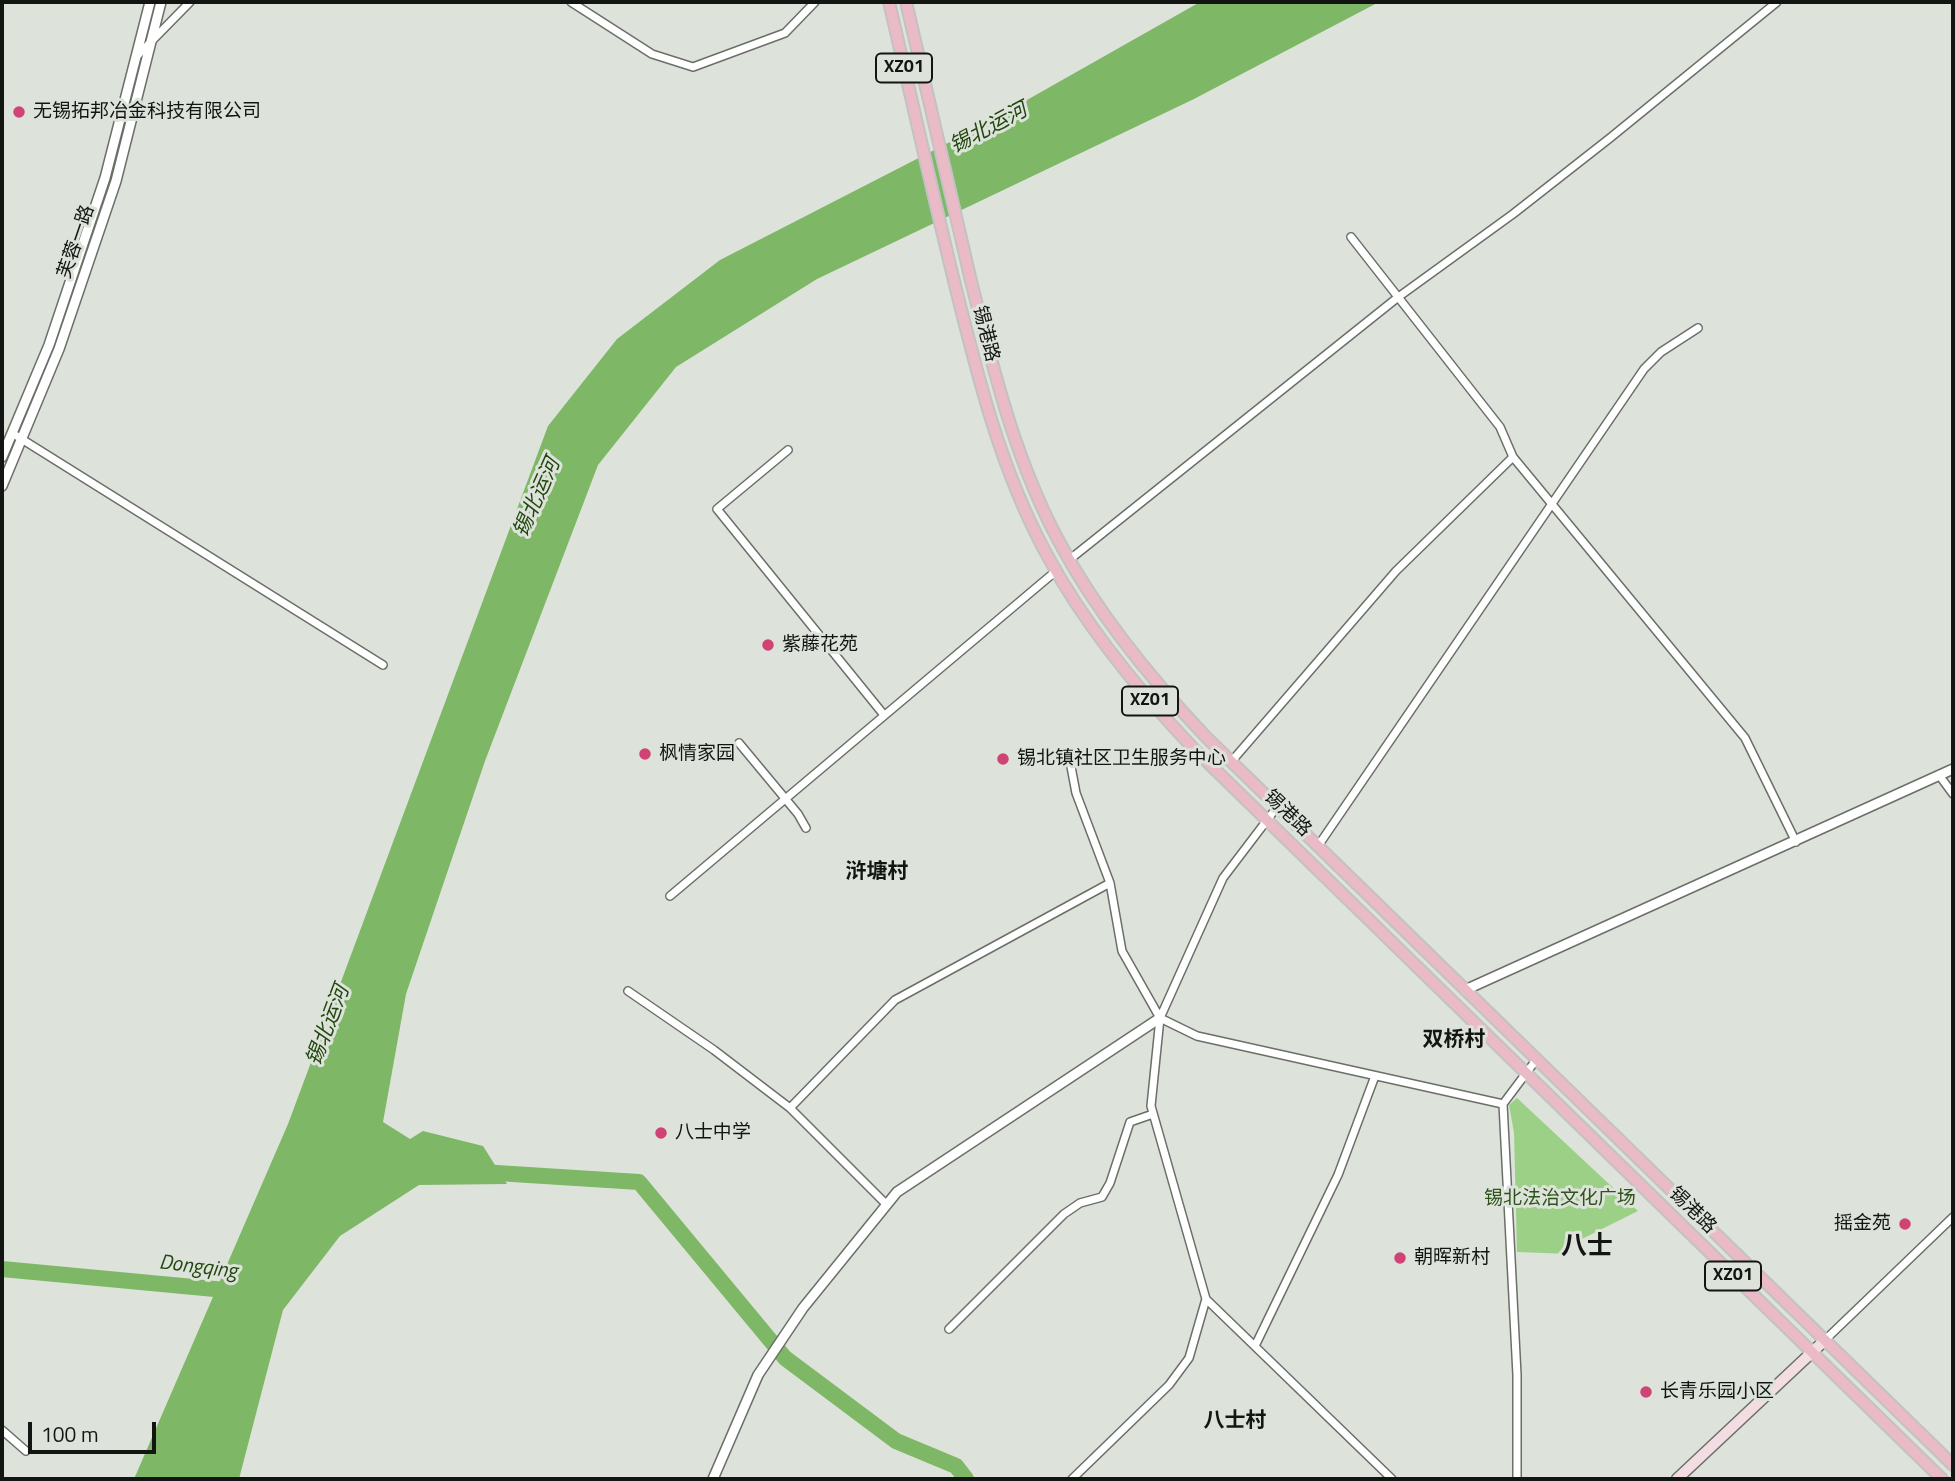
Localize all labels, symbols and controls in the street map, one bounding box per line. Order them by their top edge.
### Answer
road number: XZ01 [876,54,932,82]
water label: 锡北运河 [946,98,1032,160]
place label: 无锡拓邦冶金科技有限公司 [33,101,261,123]
marker: 无锡拓邦冶金科技有限公司 [11,104,27,120]
street label: 芙蓉一路 [54,202,100,282]
street label: 锡港路 [967,304,1003,364]
water label: 锡北运河 [509,455,567,541]
place label: 紫藤花苑 [782,634,858,656]
marker: 紫藤花苑 [760,637,776,653]
road number: XZ01 [1122,686,1178,716]
place label: 枫情家园 [659,743,735,765]
marker: 枫情家园 [637,746,653,762]
place label: 锡北镇社区卫生服务中心 [1017,748,1226,770]
marker: 锡北镇社区卫生服务中心 [995,751,1011,767]
street label: 锡港路 [1259,786,1315,842]
district label: 浒塘村 [846,860,908,886]
water label: 锡北运河 [302,982,356,1070]
district label: 双桥村 [1423,1028,1485,1054]
place label: 八士中学 [675,1122,751,1144]
marker: 八士中学 [653,1125,669,1141]
street label: 锡港路 [1664,1183,1720,1239]
park label: 锡北法治文化广场 [1484,1188,1636,1210]
place label: 摇金苑 [1834,1213,1891,1235]
marker: 摇金苑 [1897,1216,1913,1232]
district label: 八士 [1561,1232,1613,1264]
place label: 朝晖新村 [1414,1247,1490,1269]
marker: 朝晖新村 [1392,1250,1408,1266]
water label: Dongqing [158,1251,238,1285]
road number: XZ01 [1705,1261,1761,1290]
place label: 长青乐园小区 [1660,1381,1774,1403]
marker: 长青乐园小区 [1638,1384,1654,1400]
scale bar [32,1408,159,1452]
district label: 八士村 [1204,1409,1266,1435]
text: 100 m [41,1418,98,1450]

